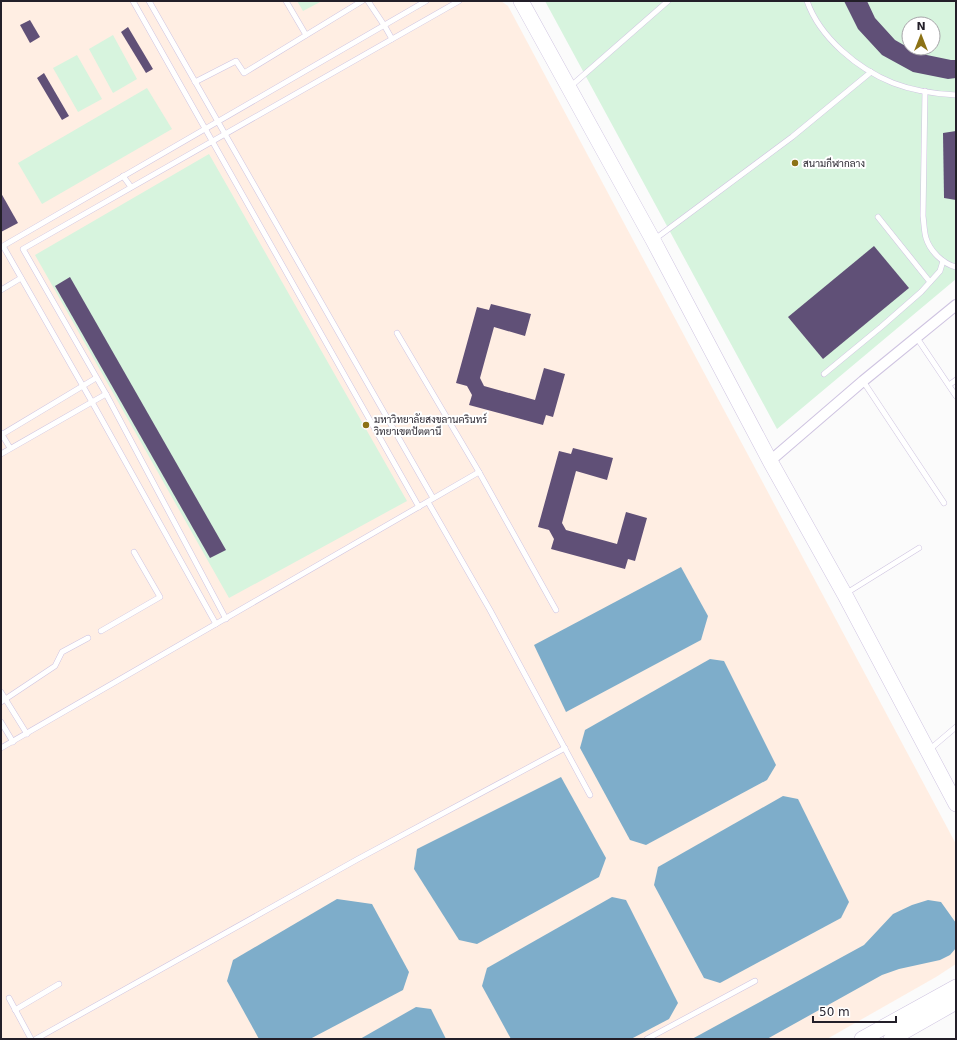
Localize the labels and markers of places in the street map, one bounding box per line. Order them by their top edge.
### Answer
place label: สนามกีฬากลาง [803,157,865,169]
marker: สนามกีฬากลาง [790,158,800,168]
place label: มหาวิทยาลัยสงขลานครินทร์ วิทยาเขตปัตตานี [373,412,487,437]
marker: มหาวิทยาลัยสงขลานครินทร์ วิทยาเขตปัตตานี [361,420,371,430]

